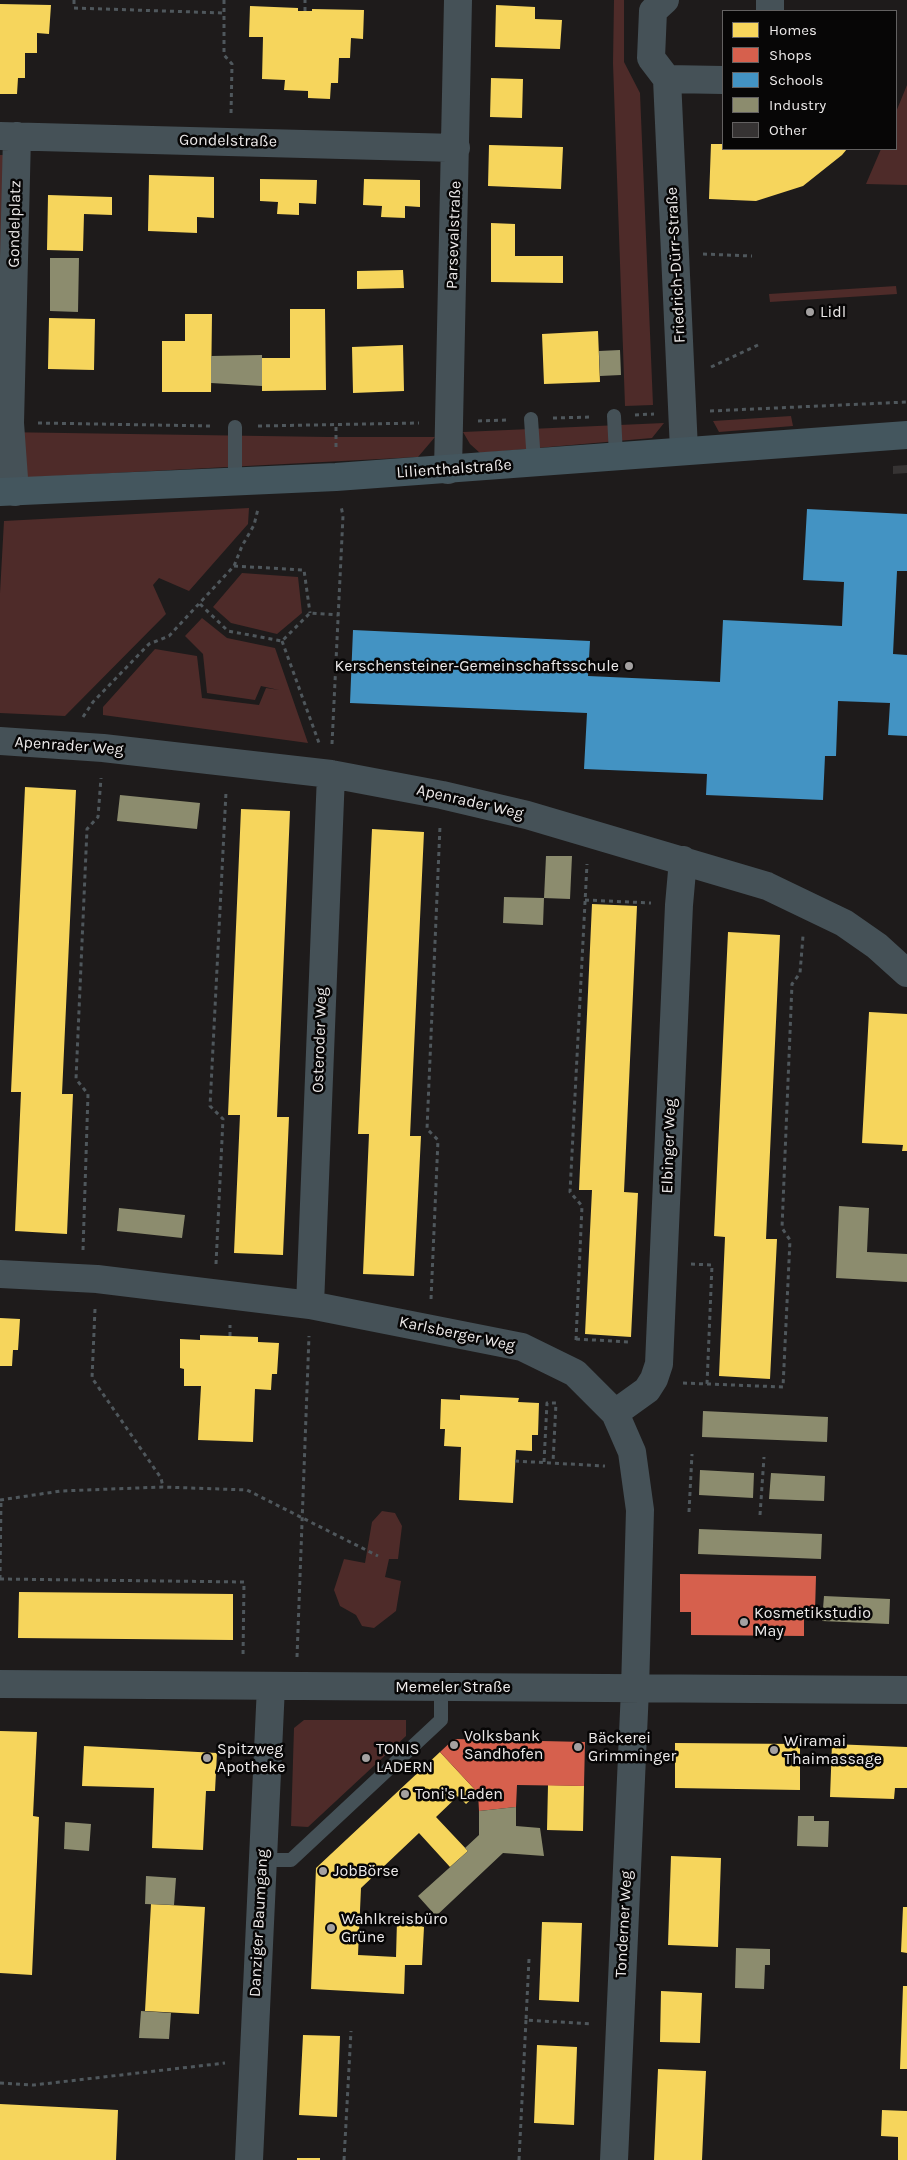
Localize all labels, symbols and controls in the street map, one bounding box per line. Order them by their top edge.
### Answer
legend [722,10,897,150]
text: Homes [769,21,817,39]
text: Shops [769,46,812,64]
text: Schools [769,71,823,89]
text: Industry [769,96,826,114]
text: Other [769,121,807,139]
street label: Gondelstraße [179,131,277,151]
street label: Gondelplatz [5,180,25,268]
street label: Parsevalstraße [443,180,465,290]
street label: Friedrich-Dürr-Straße [662,186,690,344]
place label: Lidl [820,302,846,322]
marker: Lidl [804,306,816,318]
street label: Lilienthalstraße [396,455,512,483]
place label: Kerschensteiner-Gemeinschaftsschule [335,656,619,676]
marker: Kerschensteiner-Gemeinschaftsschule [623,660,635,672]
street label: Apenrader Weg [14,733,124,759]
street label: Apenrader Weg [415,780,525,824]
street label: Osteroder Weg [309,987,331,1093]
street label: Elbinger Weg [658,1098,680,1194]
street label: Karlsberger Weg [397,1312,517,1356]
place label: Kosmetikstudio May [754,1603,871,1641]
marker: Kosmetikstudio May [738,1616,750,1628]
street label: Memeler Straße [395,1677,511,1697]
place label: Volksbank Sandhofen [464,1726,543,1764]
place label: Bäckerei Grimminger [588,1728,676,1766]
place label: Wiramai Thaimassage [784,1731,882,1769]
place label: Spitzweg Apotheke [217,1739,285,1777]
place label: TONIS LADERN [376,1739,433,1777]
marker: Volksbank Sandhofen [448,1739,460,1751]
marker: Bäckerei Grimminger [572,1741,584,1753]
marker: Wiramai Thaimassage [768,1744,780,1756]
marker: Spitzweg Apotheke [201,1752,213,1764]
marker: TONIS LADERN [360,1752,372,1764]
place label: Toni's Laden [415,1784,503,1804]
marker: Toni's Laden [399,1788,411,1800]
street label: Danziger Baumgang [246,1849,272,1997]
place label: JobBörse [333,1861,399,1881]
marker: JobBörse [317,1865,329,1877]
street label: Tonderner Weg [612,1870,636,1978]
place label: Wahlkreisbüro Grüne [341,1909,448,1947]
marker: Wahlkreisbüro Grüne [325,1922,337,1934]

